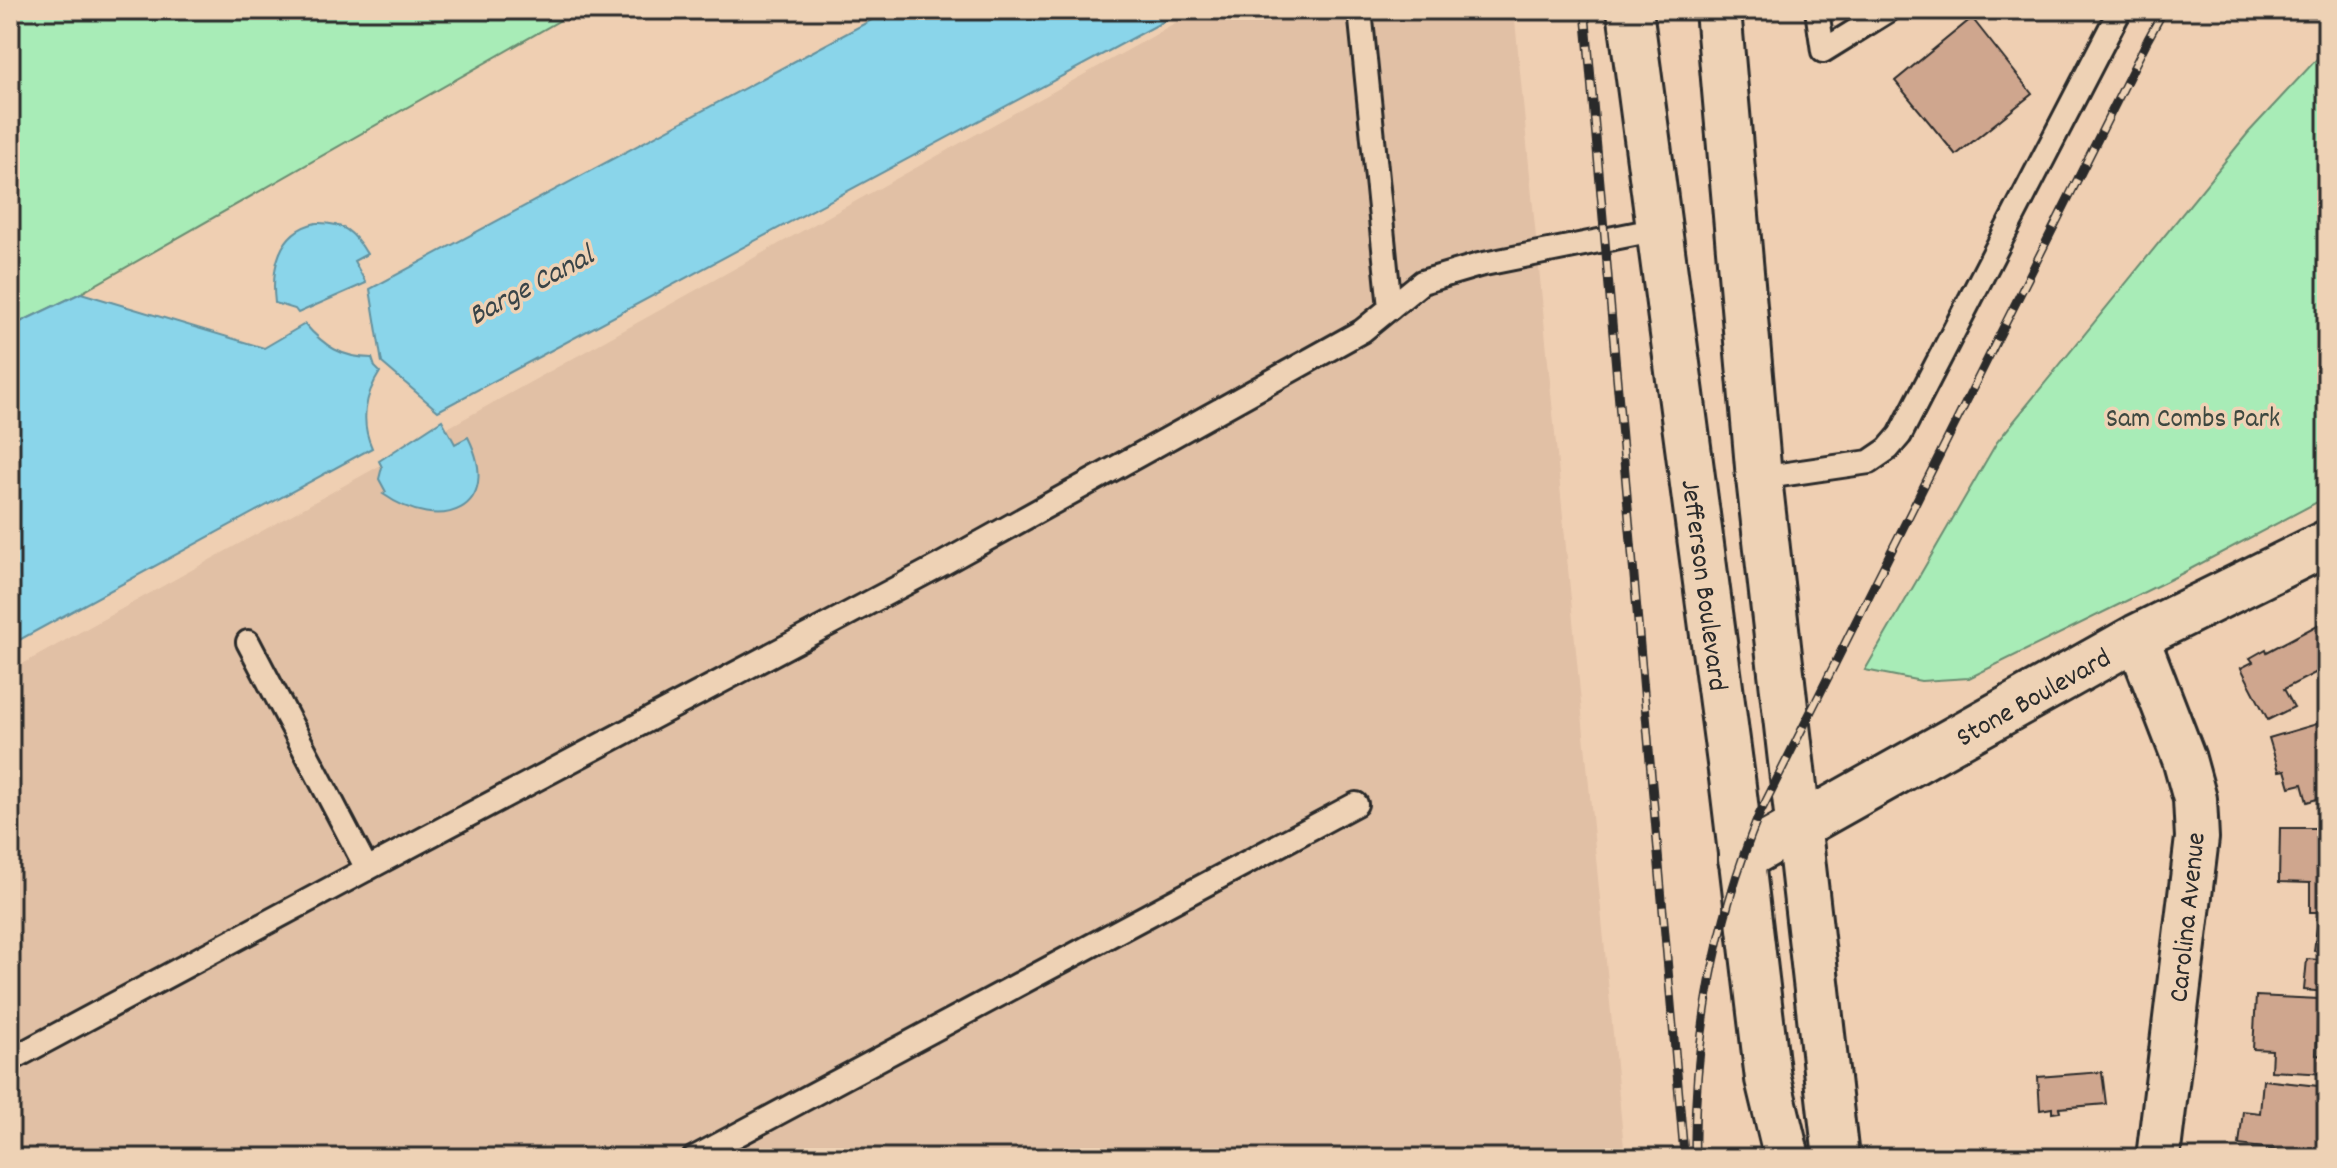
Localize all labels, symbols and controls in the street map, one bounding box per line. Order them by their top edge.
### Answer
water label: Barge Canal [462,236,605,339]
park label: Sam Combs Park [2106,401,2280,441]
street label: Jefferson Boulevard [1668,477,1735,694]
street label: Stone Boulevard [1950,641,2120,760]
street label: Carolina Avenue [2161,831,2219,1004]

